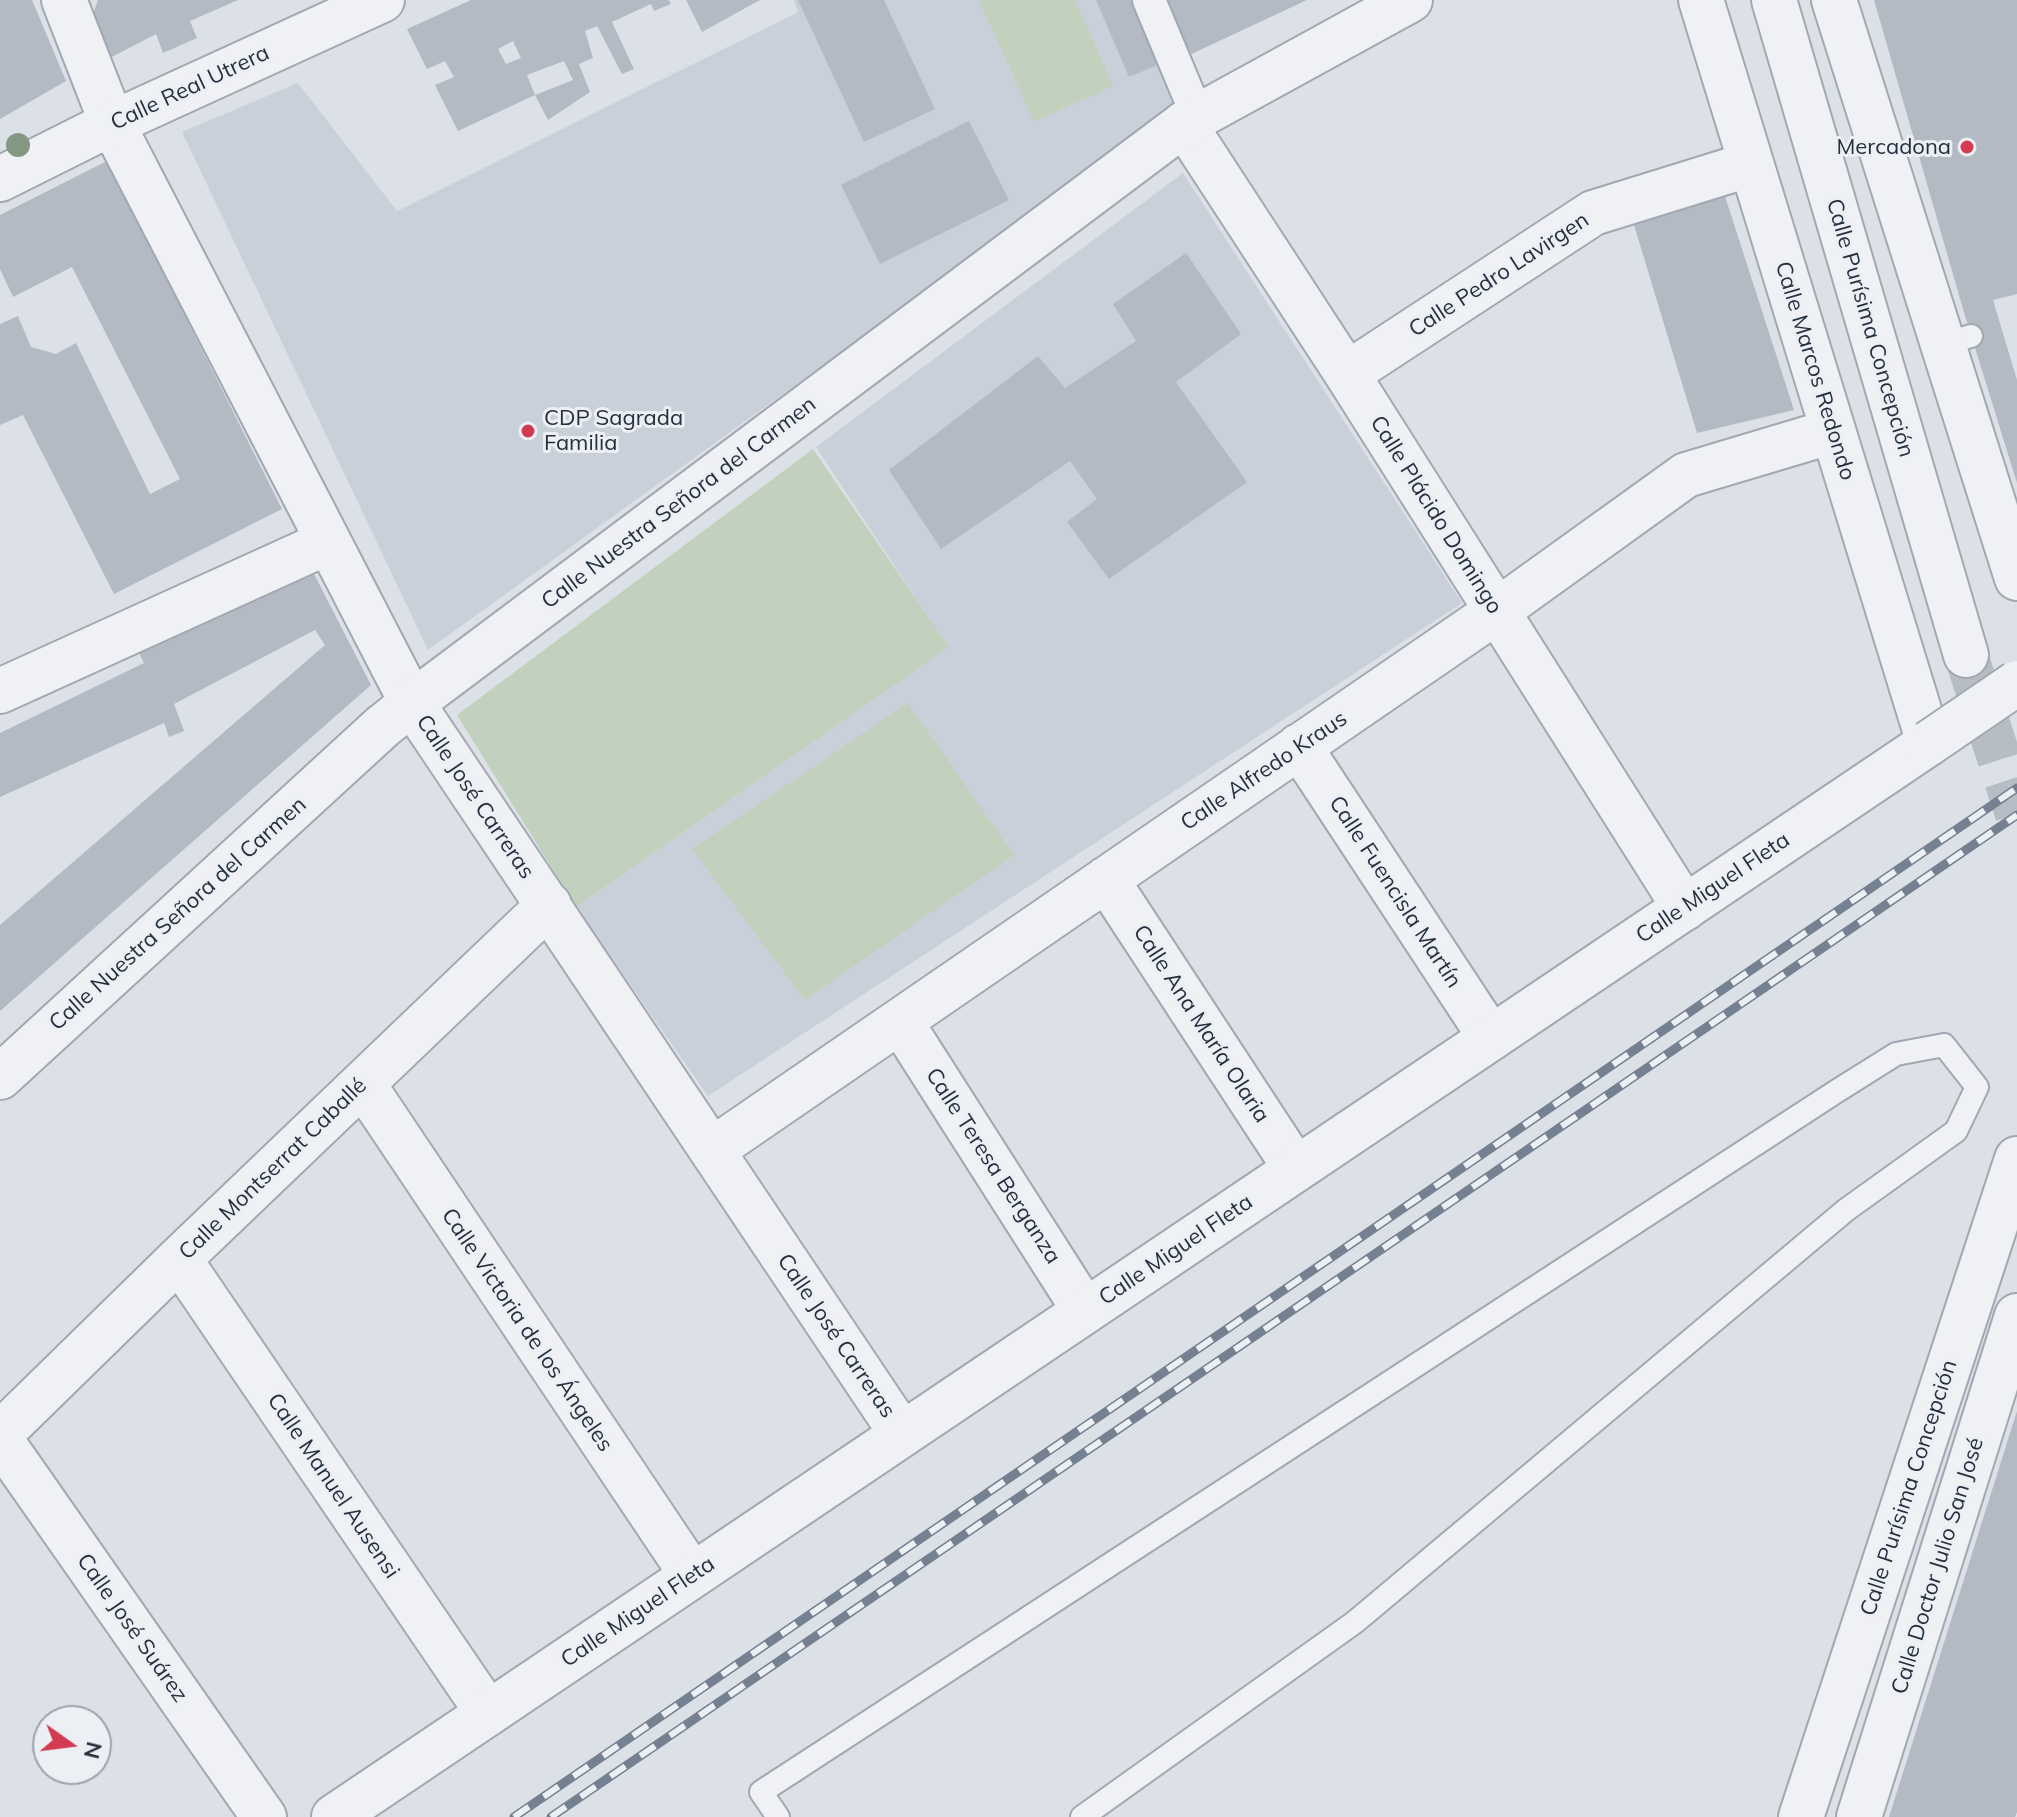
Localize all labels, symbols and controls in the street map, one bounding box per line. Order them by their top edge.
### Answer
street label: Calle Real Utrera [107,40,273,136]
place label: Mercadona [1836,134,1951,160]
marker: Mercadona [1958,138,1976,156]
street label: Calle Purísima Concepción [1820,196,1920,460]
street label: Calle Pedro Lavirgen [1404,207,1594,343]
street label: Calle Marcos Redondo [1769,258,1861,484]
street label: Calle Nuestra Señora del Carmen [537,391,821,615]
place label: CDP Sagrada Familia [544,405,683,456]
street label: Calle Plácido Domingo [1364,411,1508,619]
marker: CDP Sagrada Familia [519,422,537,440]
street label: Calle Alfredo Kraus [1176,706,1352,836]
street label: Calle José Carreras [410,710,540,884]
street label: Calle Fuencisla Martín [1323,791,1467,993]
street label: Calle Nuestra Señora del Carmen [44,792,312,1036]
street label: Calle Miguel Fleta [1631,827,1795,949]
street label: Calle Ana María Olaria [1127,920,1275,1128]
street label: Calle Teresa Berganza [920,1063,1066,1269]
street label: Calle Montserrat Caballé [174,1073,372,1265]
street label: Calle Miguel Fleta [1094,1189,1258,1311]
street label: Calle Victoria de los Ángeles [436,1203,618,1457]
street label: Calle José Carreras [771,1249,901,1423]
street label: Calle Purísima Concepción [1855,1357,1963,1619]
street label: Calle Manuel Ausensi [261,1388,405,1584]
street label: Calle Doctor Julio San José [1886,1435,1990,1697]
street label: Calle José Suárez [71,1549,193,1707]
street label: Calle Miguel Fleta [556,1551,720,1673]
north arrow [32,1705,112,1785]
text: N [78,1739,109,1762]

